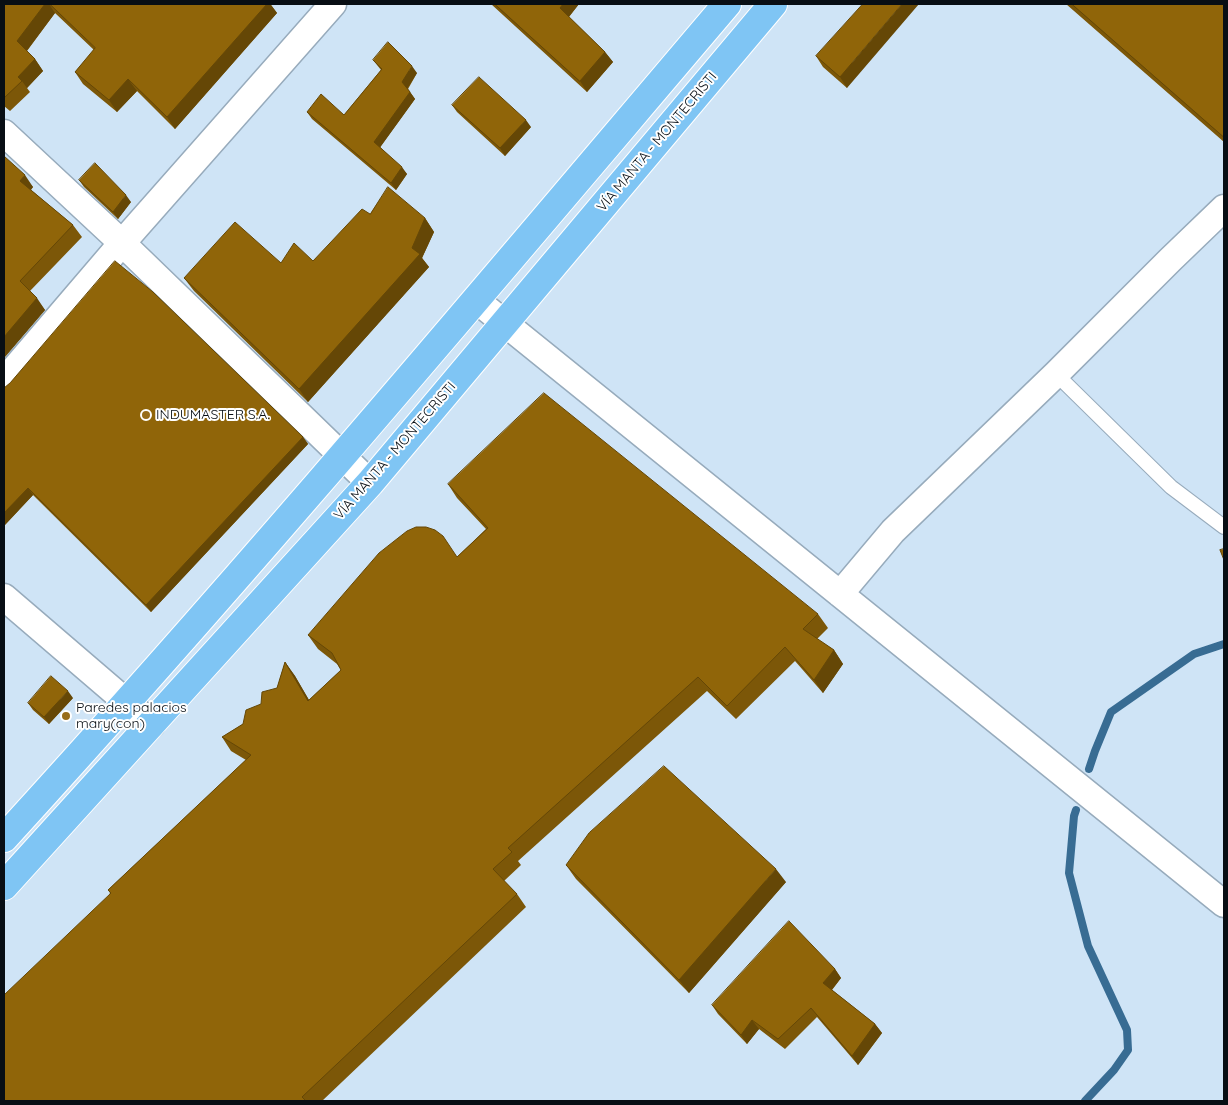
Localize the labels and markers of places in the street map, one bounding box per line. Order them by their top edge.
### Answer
place label: INDUMASTER S.A. [156,407,270,423]
marker: INDUMASTER S.A. [140,409,152,421]
place label: Paredes palacios mary(con) [76,700,186,732]
marker: Paredes palacios mary(con) [60,710,72,722]

